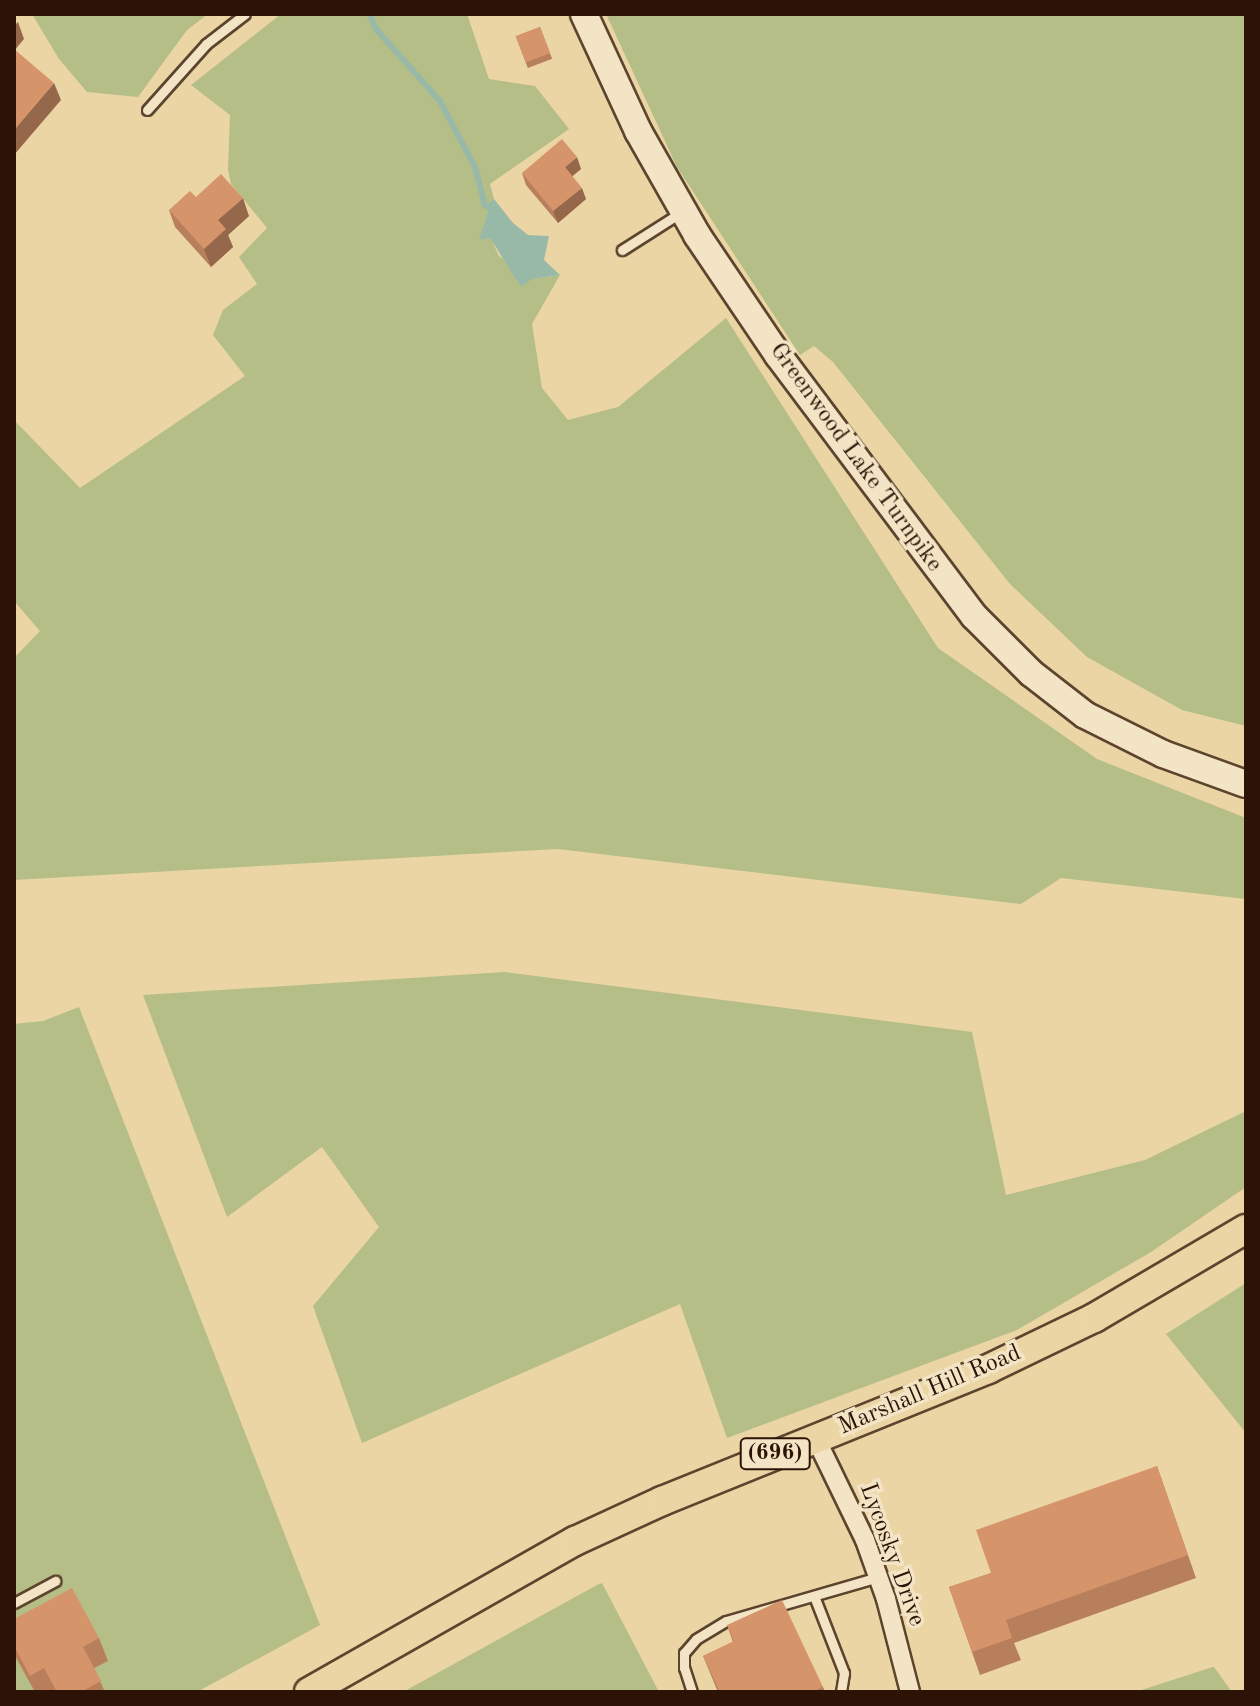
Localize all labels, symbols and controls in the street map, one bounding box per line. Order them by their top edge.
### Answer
street label: Greenwood Lake Turnpike [762,338,948,578]
street label: Marshall Hill Road [834,1340,1026,1442]
road number: (696) [739,1436,811,1472]
street label: Lycosky Drive [852,1480,930,1630]

